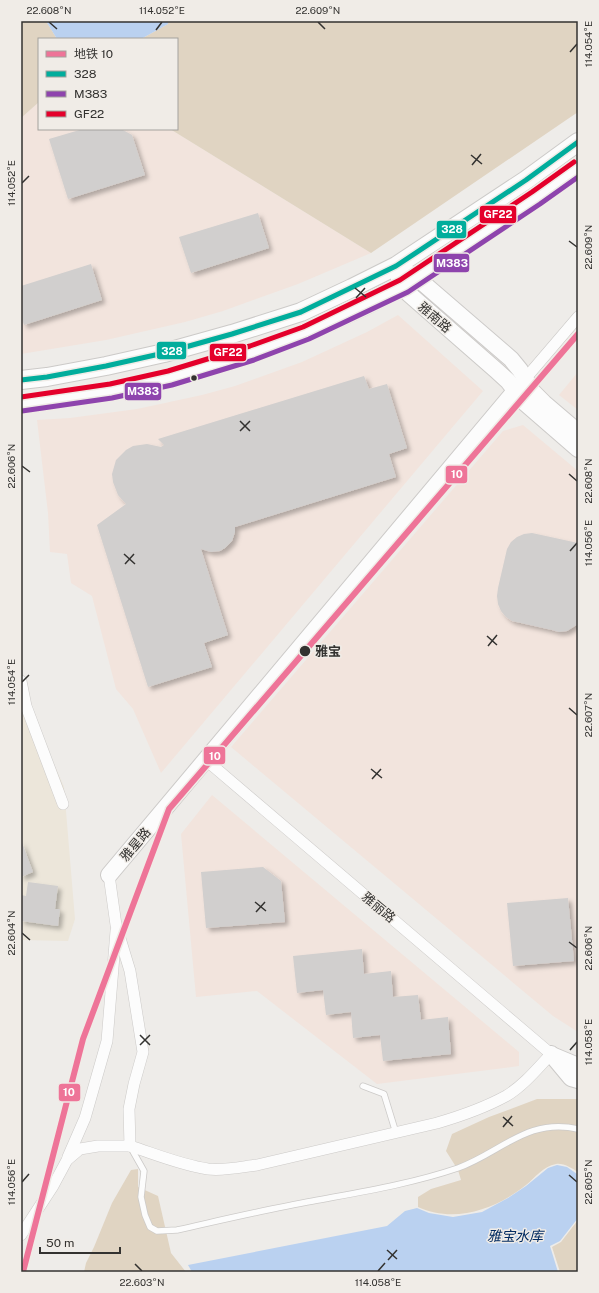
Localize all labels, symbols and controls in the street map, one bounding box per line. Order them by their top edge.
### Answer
text: 22.608°N [26,4,72,16]
text: 114.052°E [139,4,185,16]
text: 22.609°N [296,4,340,16]
text: 114.054°E [582,21,594,67]
legend [38,38,178,130]
text: 地铁 10 [74,47,113,61]
text: 328 [74,67,97,81]
text: M383 [74,87,107,101]
text: GF22 [74,107,104,121]
text: 114.052°E [5,160,17,206]
line badge: GF22 [479,205,517,224]
text: GF22 [483,208,513,220]
line badge: 328 [436,220,467,239]
text: 328 [441,223,463,235]
text: 22.609°N [582,225,594,269]
line badge: M383 [433,253,470,273]
text: M383 [436,257,468,269]
street label: 雅南路 [415,299,454,336]
line badge: 328 [156,341,187,360]
line badge: GF22 [209,343,247,362]
text: 328 [161,345,183,357]
text: GF22 [213,346,243,358]
unlabelled marker [189,373,199,383]
line badge: M383 [124,382,162,401]
text: M383 [127,385,159,397]
text: 22.606°N [5,444,17,488]
text: 22.608°N [582,458,594,504]
line badge: 10 [445,465,468,484]
text: 10 [451,468,463,480]
text: 114.056°E [582,520,594,566]
marker: 雅宝 [298,644,312,658]
place label: 雅宝 [315,644,341,659]
text: 114.054°E [5,659,17,705]
text: 22.607°N [582,693,594,737]
line badge: 10 [203,746,226,765]
text: 10 [209,750,221,762]
street label: 雅星路 [117,825,154,864]
street label: 雅丽路 [359,889,398,926]
text: 22.604°N [5,911,17,955]
text: 22.606°N [582,926,594,970]
text: 114.058°E [582,1019,594,1065]
line badge: 10 [58,1083,81,1102]
text: 10 [63,1086,75,1098]
text: 114.056°E [5,1159,17,1205]
text: 22.605°N [582,1159,594,1205]
water label: 雅宝水库 [487,1228,545,1244]
scale bar [40,1229,120,1255]
text: 50 m [46,1236,74,1250]
text: 22.603°N [120,1276,164,1288]
text: 114.058°E [355,1276,401,1288]

